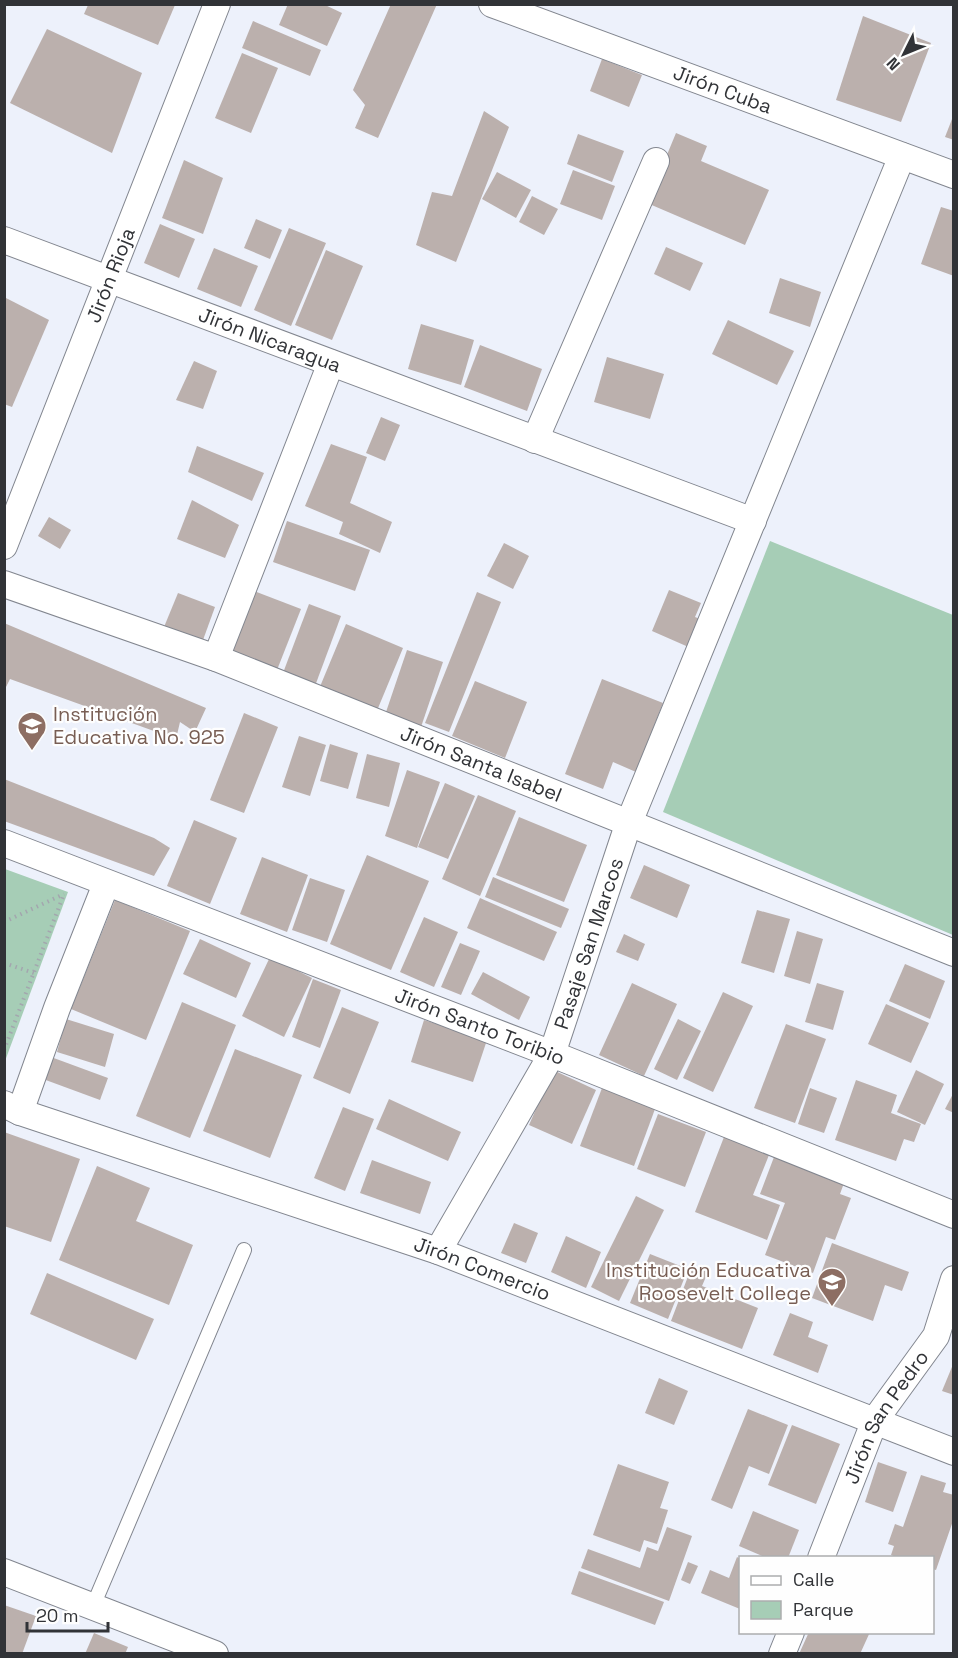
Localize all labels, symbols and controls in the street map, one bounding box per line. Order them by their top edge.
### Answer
north arrow [874,24,934,84]
text: N [882,53,905,75]
street label: Jirón Cuba [670,59,776,120]
street label: Jirón Rioja [80,224,141,327]
street label: Jirón Nicaragua [195,301,345,378]
place label: Institución Educativa No. 925 [53,701,225,750]
school or university icon: Institución Educativa No. 925 [16,710,48,752]
street label: Jirón Santa Isabel [396,720,566,808]
street label: Pasaje San Marcos [548,854,629,1033]
street label: Jirón Santo Toribio [391,982,569,1071]
street label: Jirón Comercio [411,1231,554,1307]
place label: Institución Educativa Roosevelt College [606,1257,811,1306]
school or university icon: Institución Educativa Roosevelt College [816,1266,848,1308]
street label: Jirón San Pedro [838,1345,934,1488]
legend [739,1556,934,1634]
text: Calle [793,1568,834,1591]
scale bar [27,1595,108,1633]
text: Parque [793,1598,854,1621]
text: 20 m [36,1604,79,1627]

